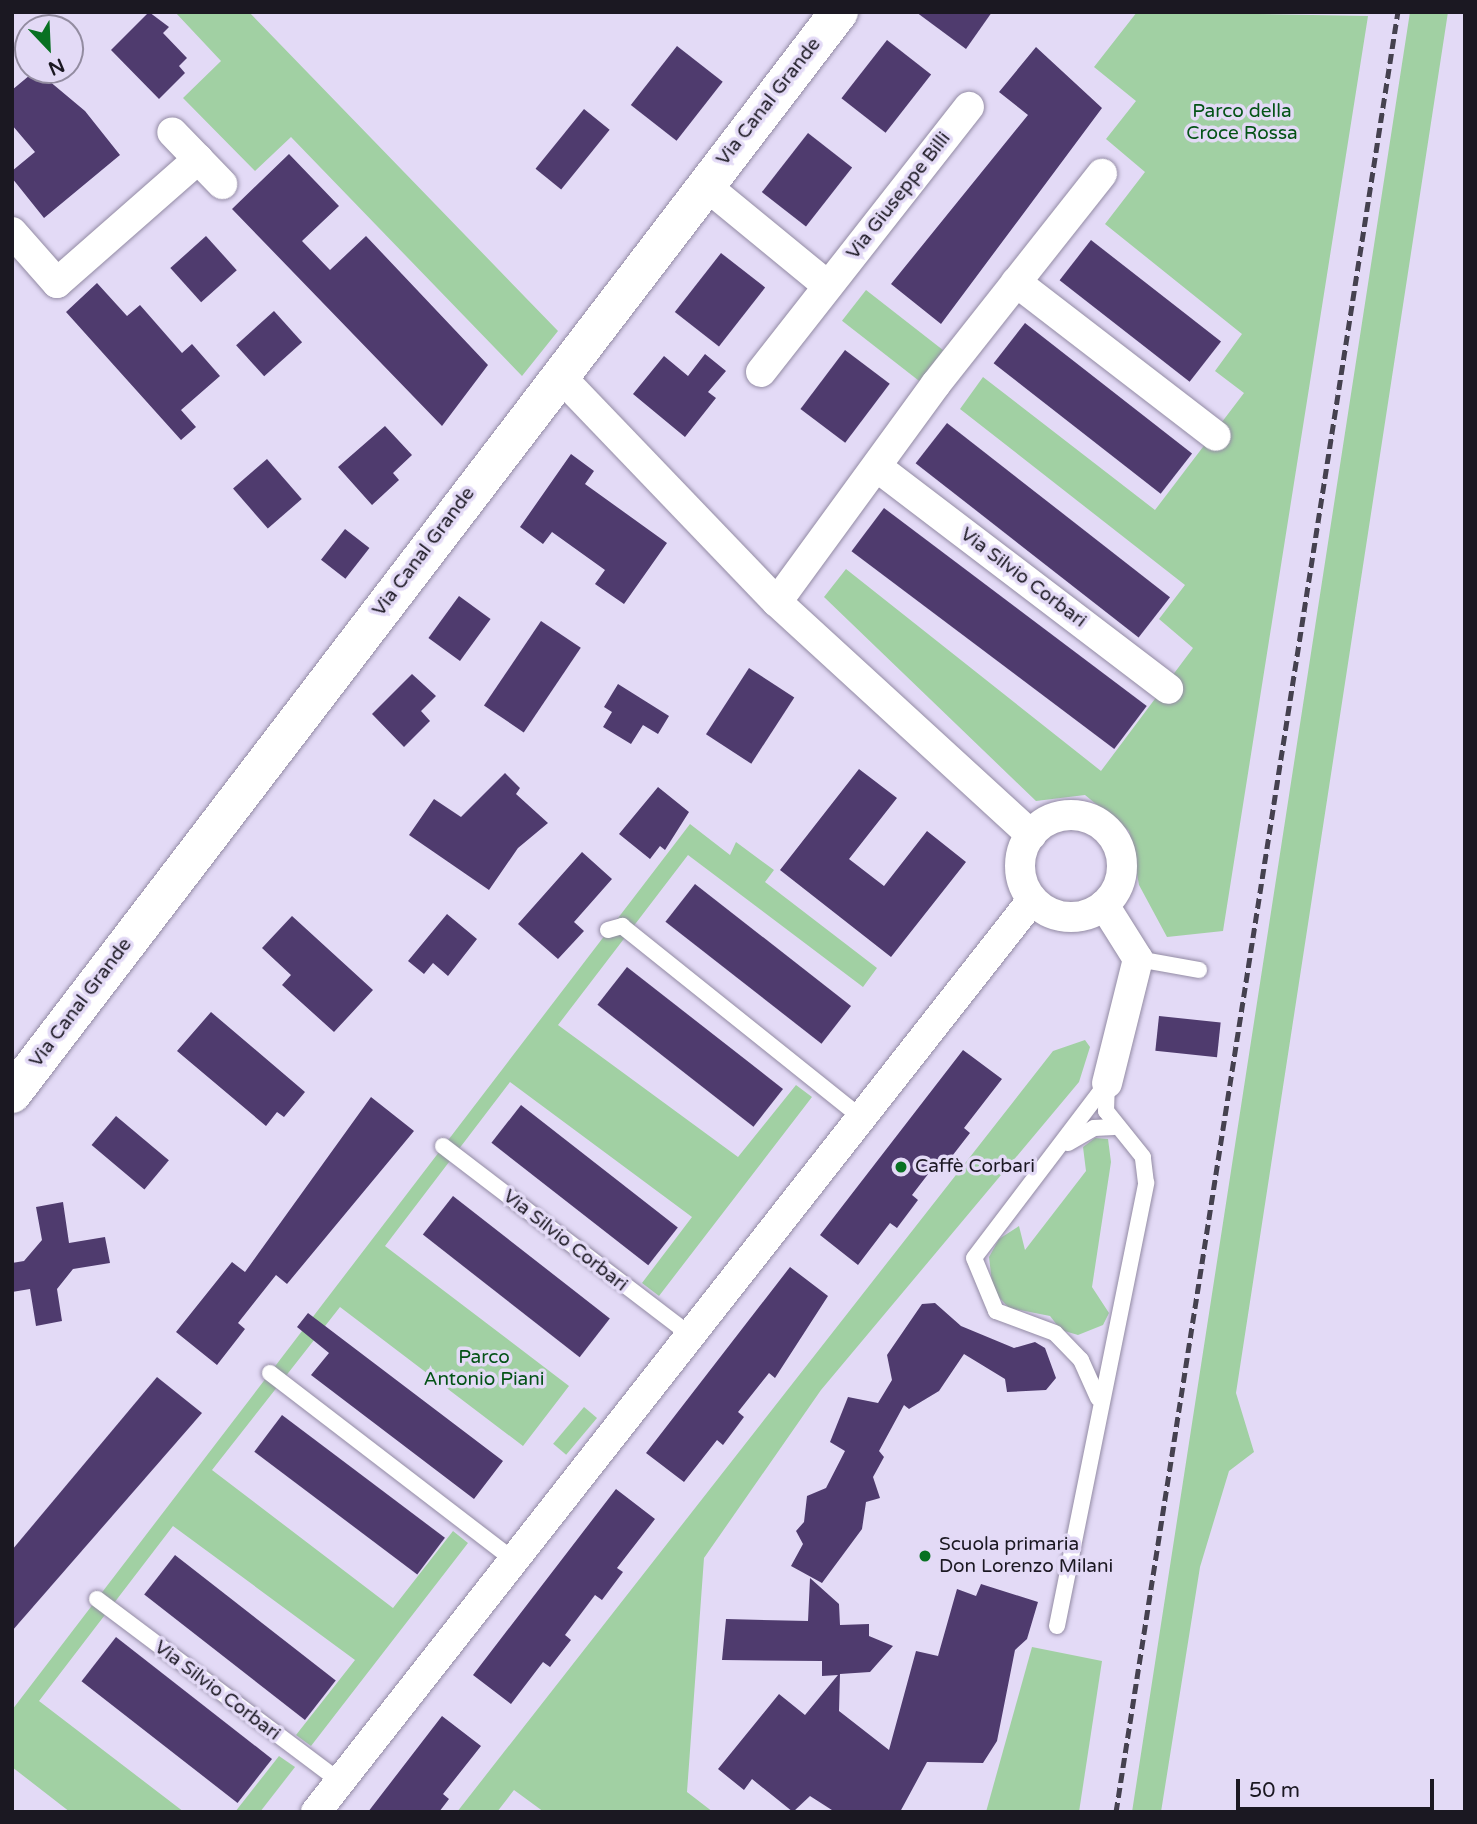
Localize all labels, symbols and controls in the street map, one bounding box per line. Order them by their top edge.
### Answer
north arrow [14,14,84,84]
street label: Via Canal Grande [712,34,826,170]
text: N [45,53,68,80]
park label: Parco della Croce Rossa [1186,101,1298,145]
street label: Via Giuseppe Billi [842,128,956,264]
street label: Via Canal Grande [368,483,480,621]
street label: Via Silvio Corbari [955,523,1091,633]
street label: Via Canal Grande [25,934,137,1072]
place label: Caffè Corbari [915,1156,1035,1178]
marker: Caffè Corbari [893,1159,909,1175]
street label: Via Silvio Corbari [498,1185,632,1297]
park label: Parco Antonio Piani [423,1347,545,1391]
place label: Scuola primaria Don Lorenzo Milani [939,1534,1113,1578]
marker: Scuola primaria Don Lorenzo Milani [917,1548,933,1564]
street label: Via Silvio Corbari [149,1636,285,1746]
scale bar [1239,1764,1437,1808]
text: 50 m [1249,1778,1300,1803]

